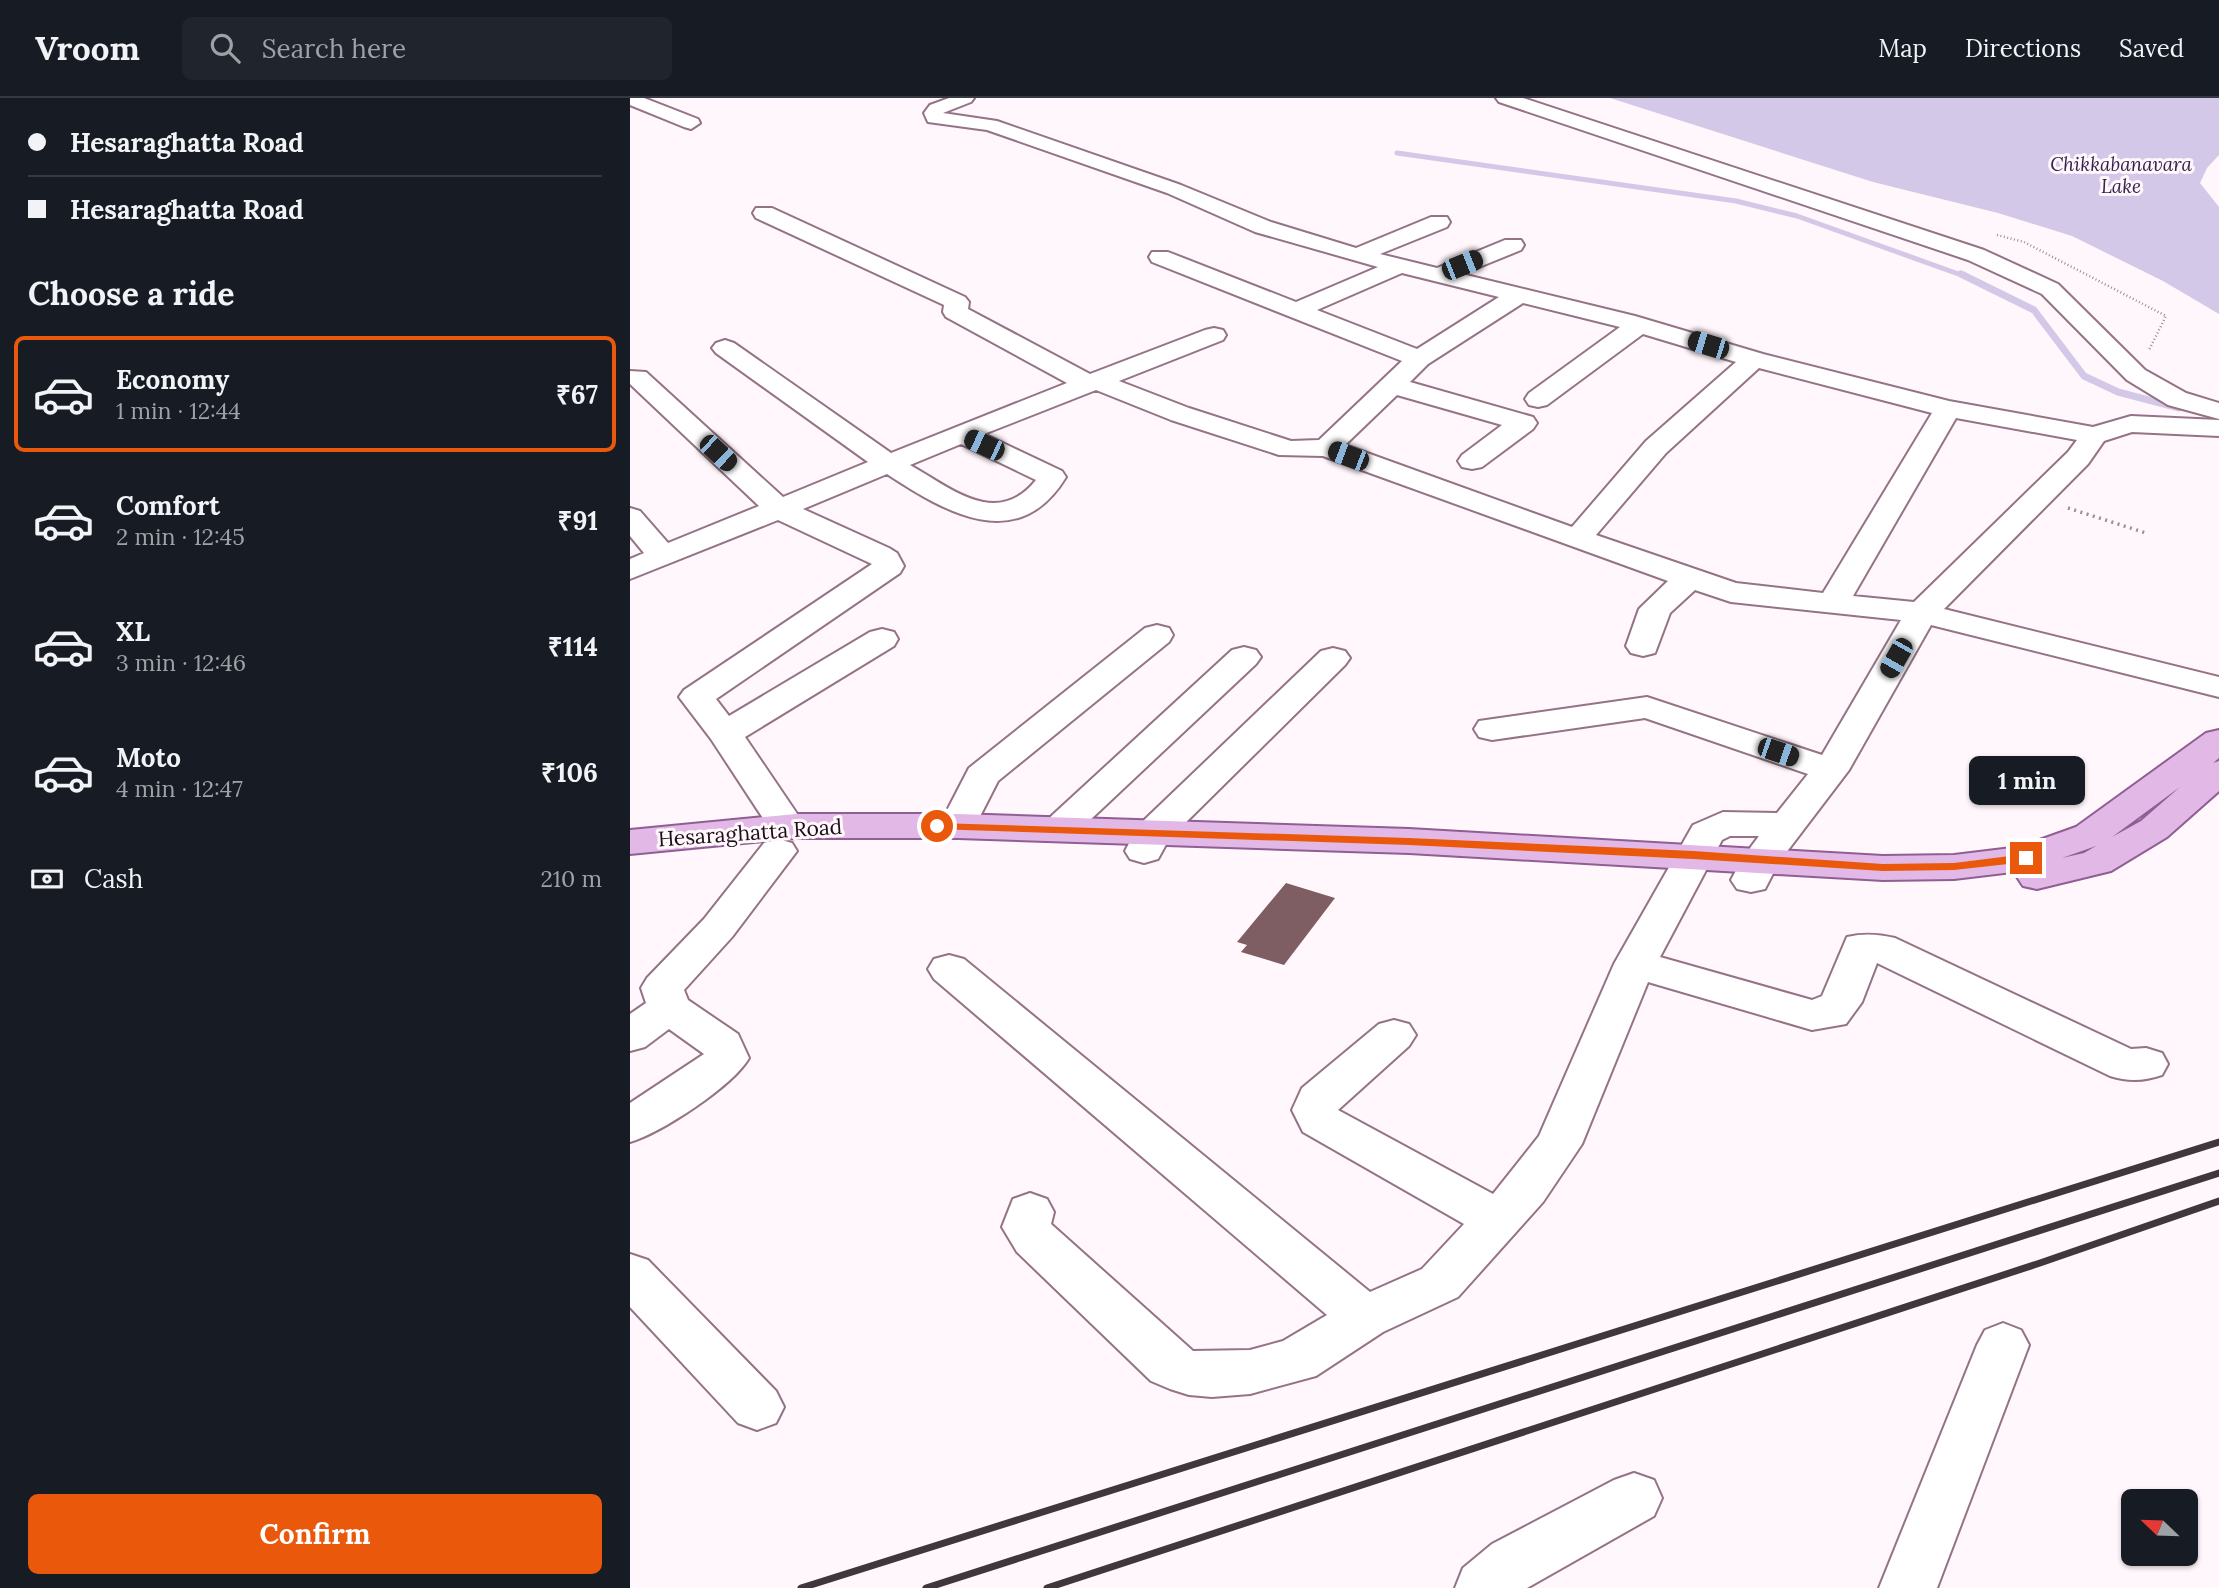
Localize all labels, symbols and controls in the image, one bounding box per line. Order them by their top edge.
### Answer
search box [182,17,672,80]
text: Vroom [35,27,140,69]
icon: search [206,29,244,67]
text: Search here [262,32,406,65]
text: Map [1878,33,1927,64]
text: Directions [1965,33,2081,64]
text: Saved [2119,33,2184,64]
text: Hesaraghatta Road [70,126,304,159]
water label: Chikkabanavara Lake [2050,152,2192,198]
text: Hesaraghatta Road [70,193,304,226]
car [1439,247,1486,283]
text: Choose a ride [28,273,235,314]
car [1685,329,1732,361]
icon: car [32,363,95,426]
text: Economy [116,363,229,396]
text: ₹67 [556,378,598,411]
text: 1 min · 12:44 [116,396,241,425]
car [961,427,1008,463]
car [696,431,741,475]
car [1325,439,1372,473]
icon: car [32,489,95,552]
text: Comfort [116,489,220,522]
text: ₹91 [558,504,598,537]
text: 2 min · 12:45 [116,522,245,551]
icon: car [32,615,95,678]
text: XL [116,615,150,648]
text: ₹114 [548,630,598,663]
car [1877,635,1916,681]
text: 3 min · 12:46 [116,648,246,677]
car [1755,735,1802,769]
icon: car [32,741,95,804]
text: Moto [116,741,181,774]
text: ₹106 [541,756,598,789]
callout: 1 min [1968,756,2084,806]
text: 1 min [1998,766,2056,795]
text: 4 min · 12:47 [116,774,243,803]
route start [921,810,953,842]
street label: Hesaraghatta Road [657,813,843,852]
route end [2010,842,2042,874]
icon: cash [28,860,66,898]
text: Cash [84,862,143,895]
text: 210 m [540,864,602,893]
north arrow [2121,1489,2198,1566]
map controls [2121,1489,2198,1566]
button: Confirm [28,1494,602,1574]

